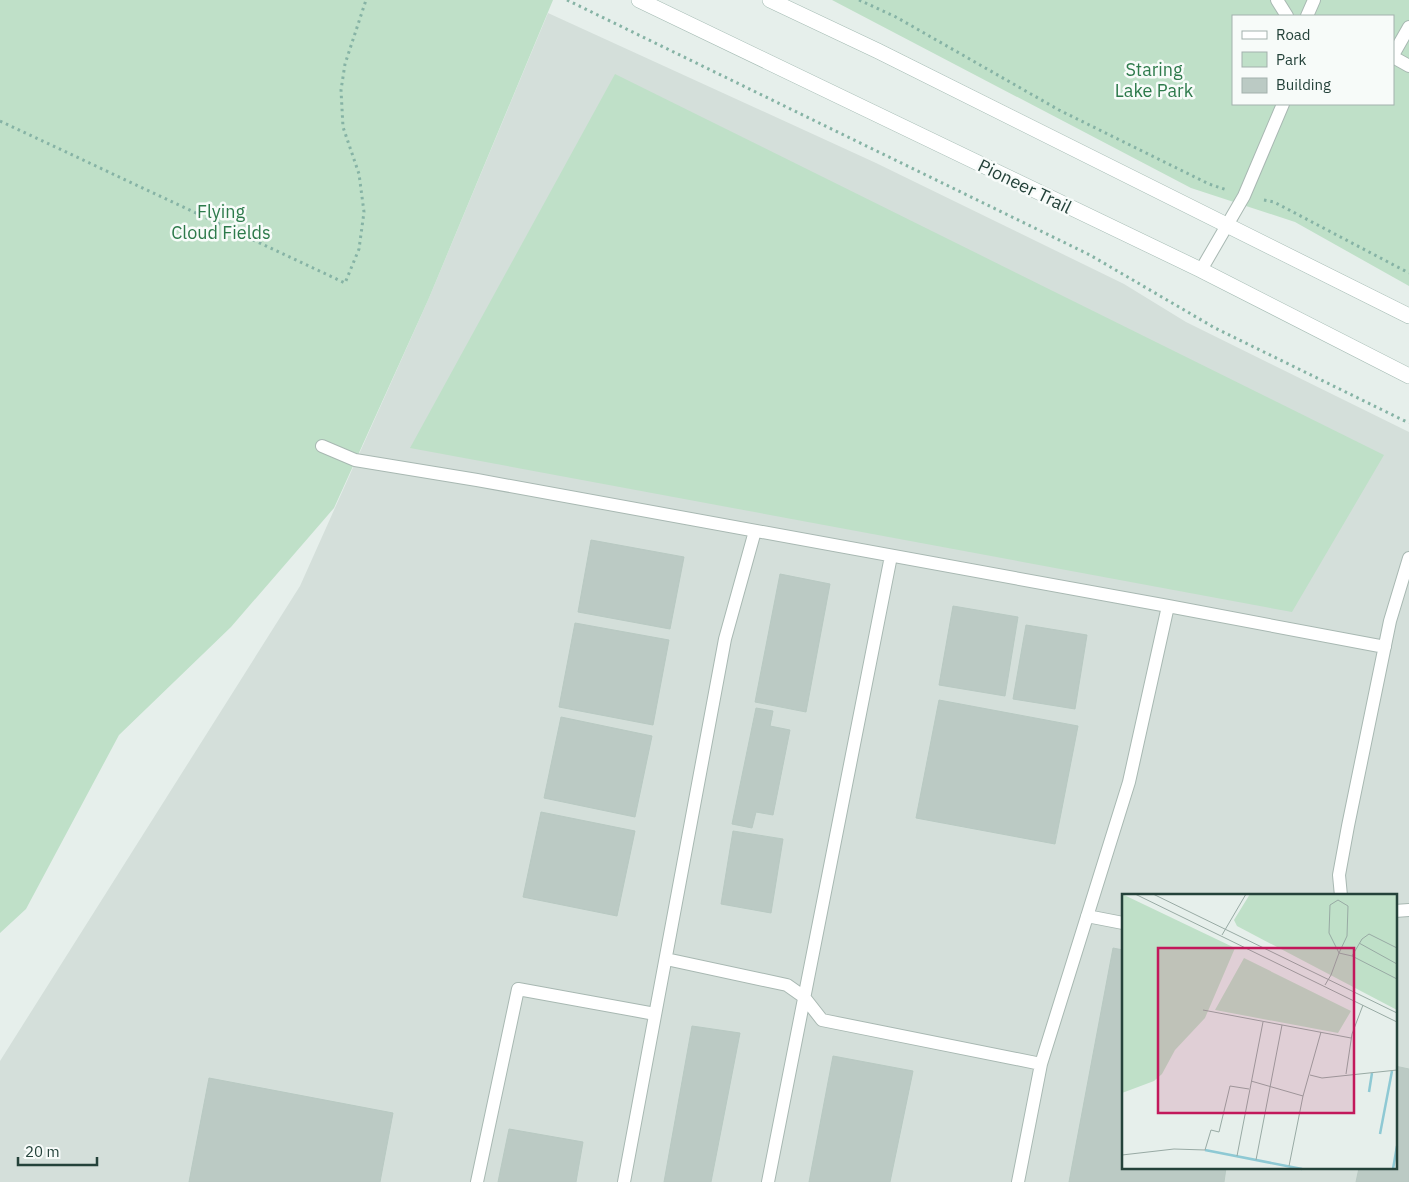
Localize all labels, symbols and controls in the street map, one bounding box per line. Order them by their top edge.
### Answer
legend [1232,15,1394,105]
text: Road [1276,25,1311,44]
text: Park [1276,50,1306,69]
park label: Staring Lake Park [1115,58,1194,102]
text: Building [1276,75,1331,94]
street label: Pioneer Trail [974,153,1076,219]
park label: Flying Cloud Fields [171,200,271,244]
inset map [1122,894,1396,1170]
scale bar [18,1134,96,1166]
text: 20 m [25,1142,60,1161]

